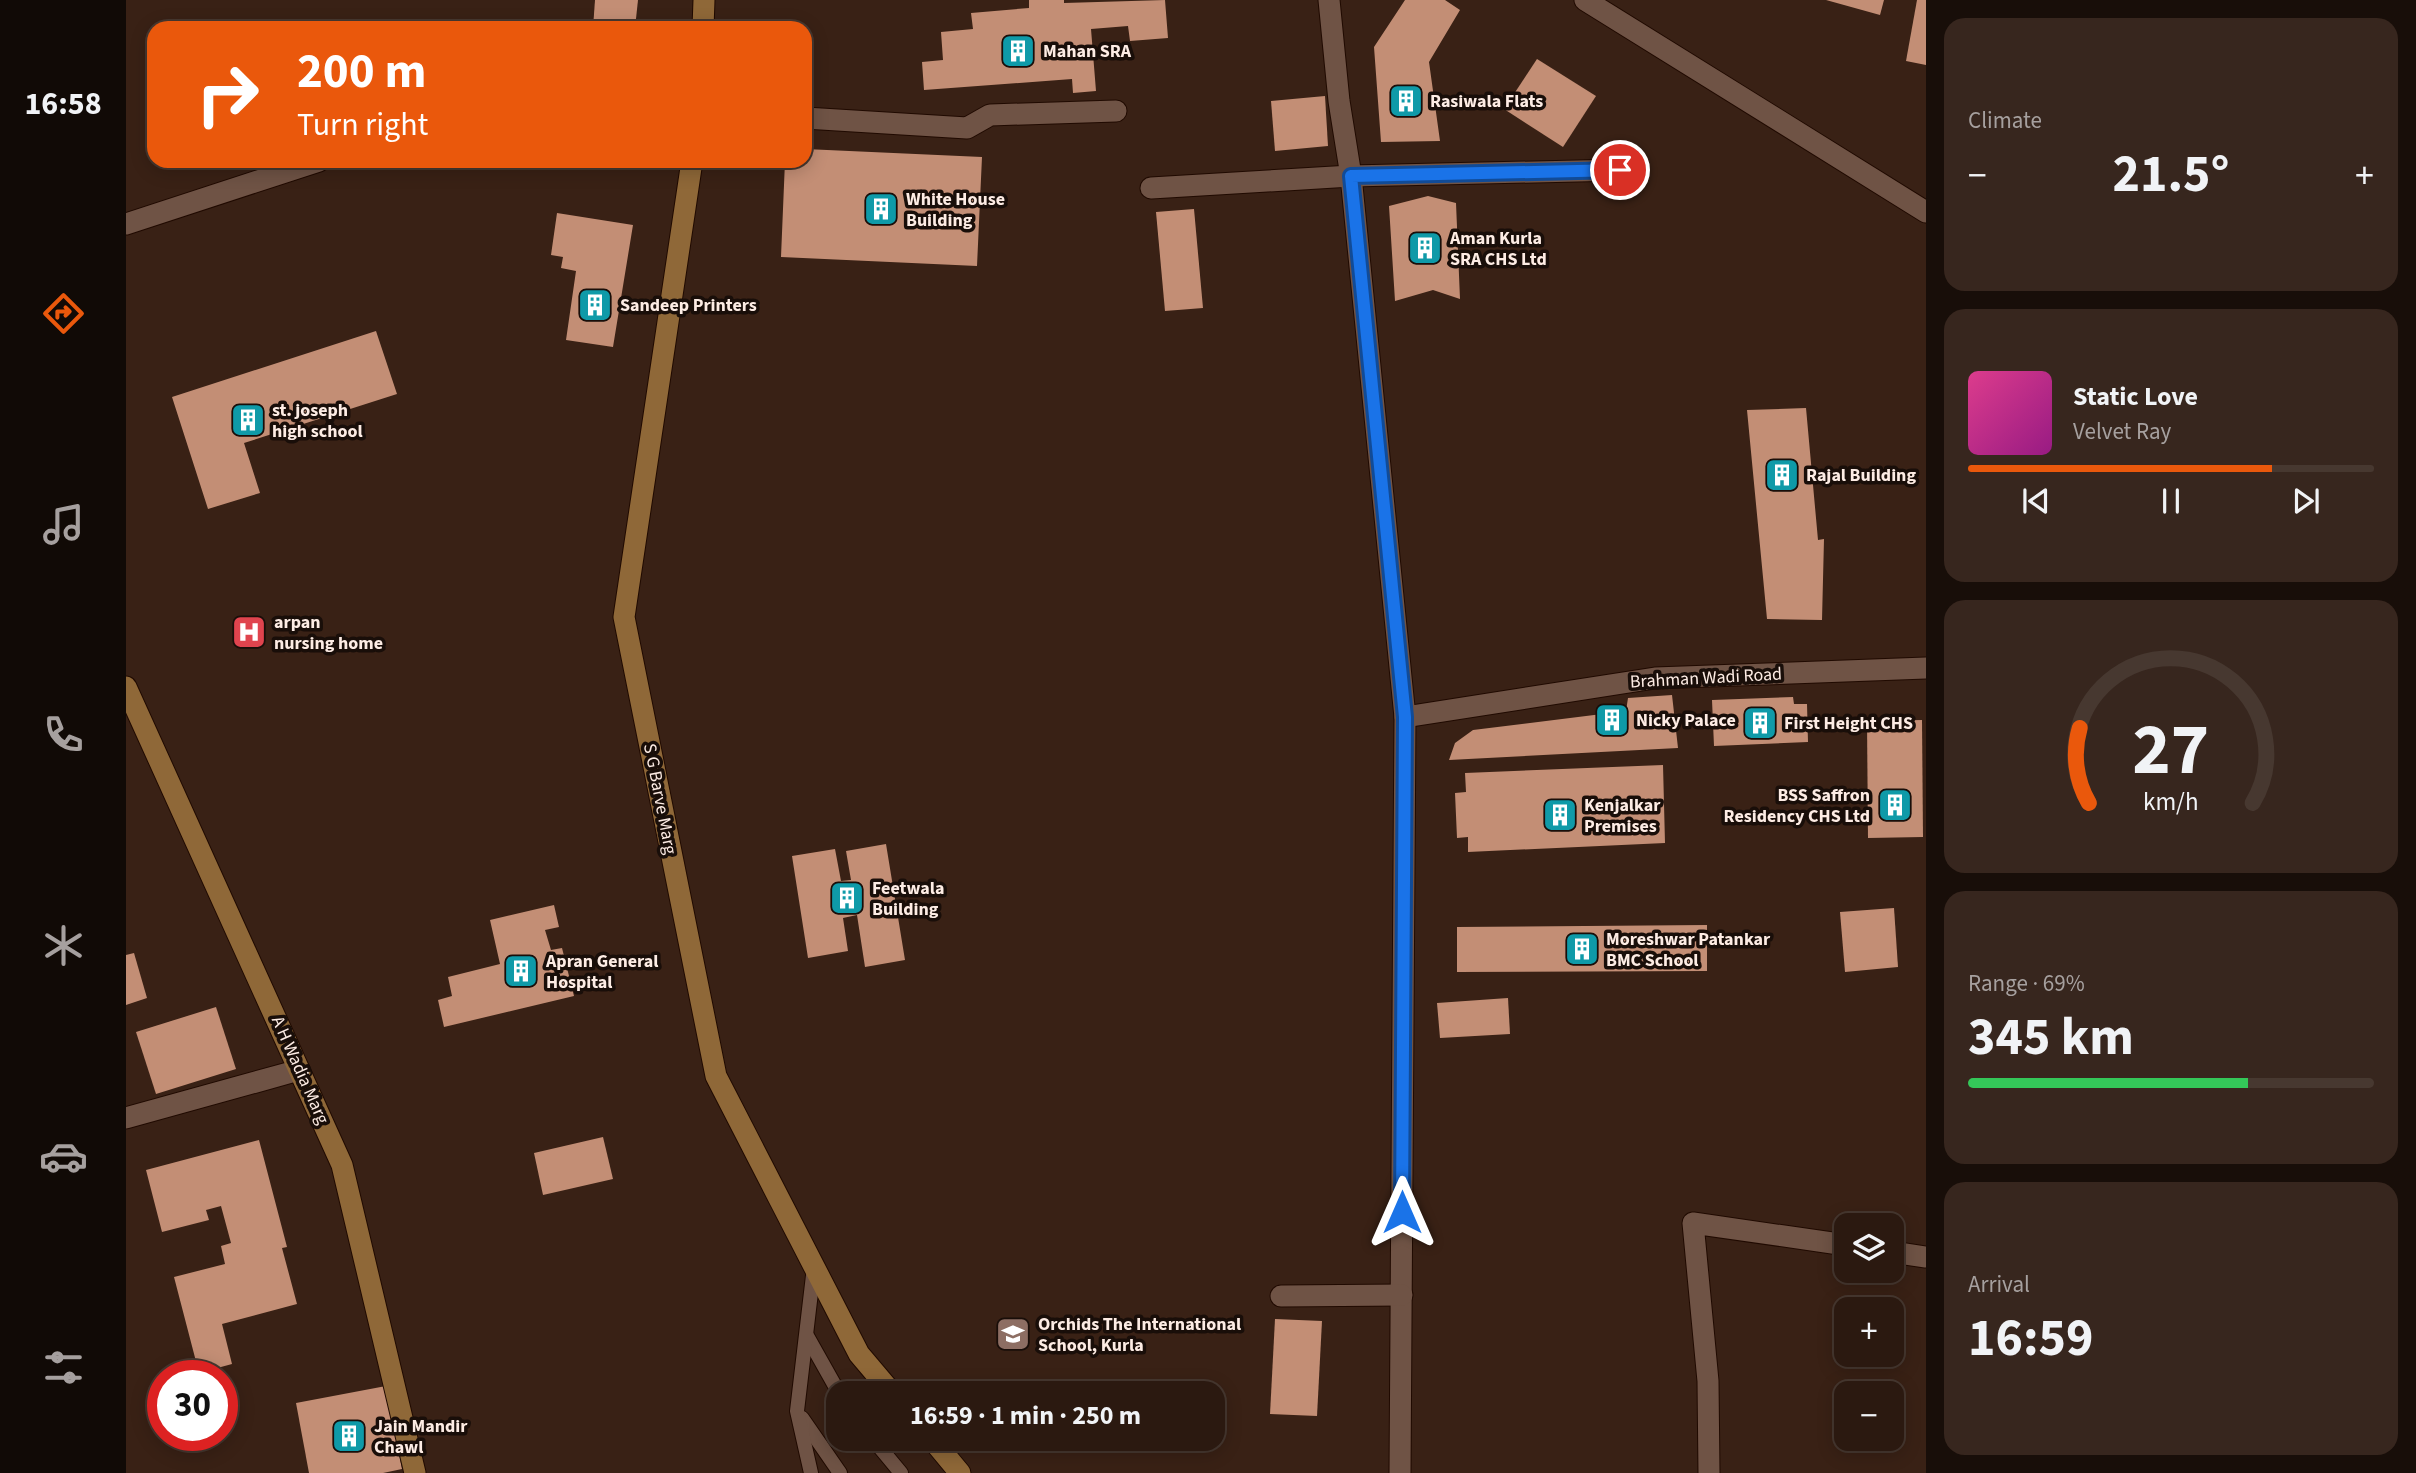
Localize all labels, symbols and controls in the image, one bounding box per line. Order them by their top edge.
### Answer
building icon: Mahan SRA [999,32,1037,70]
text: 200 m [297,37,426,107]
place label: Mahan SRA [1043,39,1132,64]
icon: right [182,49,273,140]
text: 16:58 [24,81,102,127]
building icon: Rasiwala Flats [1387,82,1425,120]
place label: Rasiwala Flats [1430,89,1543,114]
text: Turn right [297,102,428,148]
text: Climate [1968,104,2042,137]
text: 21.5° [2113,138,2229,212]
pin [1590,140,1650,200]
text: − [1968,149,1987,203]
text: + [2355,149,2374,203]
icon: arrive [1601,151,1639,189]
place label: White House Building [906,187,1005,233]
building icon: White House Building [862,190,900,228]
place label: Aman Kurla SRA CHS Ltd [1449,226,1547,272]
building icon: Aman Kurla SRA CHS Ltd [1406,229,1444,267]
building icon: Sandeep Printers [576,286,614,324]
icon: directions [39,289,88,338]
place label: Sandeep Printers [620,293,757,318]
text: Static Love [2073,378,2198,415]
place label: st. joseph high school [272,398,363,444]
building icon: st. joseph high school [229,401,267,439]
text: Velvet Ray [2073,415,2171,448]
building icon: Rajal Building [1763,456,1801,494]
place label: Rajal Building [1806,463,1916,488]
icon: previous [2017,482,2055,520]
icon: pause [2152,482,2190,520]
icon: next [2287,482,2325,520]
icon: music [39,500,88,549]
place label: arpan nursing home [274,610,383,656]
hospital icon: arpan nursing home [230,613,268,651]
street label: Brahman Wadi Road [1629,662,1783,694]
text: 27 [2133,698,2209,802]
building icon: Nicky Palace [1593,701,1631,739]
building icon: First Height CHS [1741,704,1779,742]
place label: Nicky Palace [1636,708,1736,733]
icon: phone [39,710,88,759]
place label: First Height CHS [1784,711,1913,736]
street label: S G Barve Marg [637,741,683,857]
place label: BSS Saffron Residency CHS Ltd [1724,783,1870,829]
text: km/h [2143,783,2199,819]
building icon: BSS Saffron Residency CHS Ltd [1876,786,1914,824]
place label: Kenjalkar Premises [1584,793,1661,839]
building icon: Kenjalkar Premises [1541,796,1579,834]
place label: Feetwala Building [872,876,944,922]
building icon: Feetwala Building [828,879,866,917]
icon: climate [39,921,88,970]
place label: Moreshwar Patankar BMC School [1606,927,1771,973]
building icon: Moreshwar Patankar BMC School [1563,930,1601,968]
place label: Apran General Hospital [545,949,658,995]
building icon: Apran General Hospital [502,952,540,990]
text: Range · 69% [1968,967,2085,1000]
text: 345 km [1968,1001,2134,1075]
street label: A H Wadia Marg [265,1012,335,1128]
icon: car [39,1132,88,1181]
position arrow [1365,1175,1439,1249]
map controls [1834,1213,1904,1451]
button: layers [1834,1213,1904,1283]
text: Arrival [1968,1268,2030,1301]
button: + [1834,1297,1904,1367]
text: 16:59 [1968,1302,2093,1376]
place label: Orchids The International School, Kurla [1038,1312,1241,1358]
school or university icon: Orchids The International School, Kurla [994,1315,1032,1353]
icon: filters [39,1343,88,1392]
speed limit sign: 30 [147,1360,238,1451]
button: − [1834,1381,1904,1451]
text: 16:59 · 1 min · 250 m [910,1397,1141,1434]
place label: Jain Mandir Chawl [374,1414,468,1460]
building icon: Jain Mandir Chawl [330,1417,368,1455]

